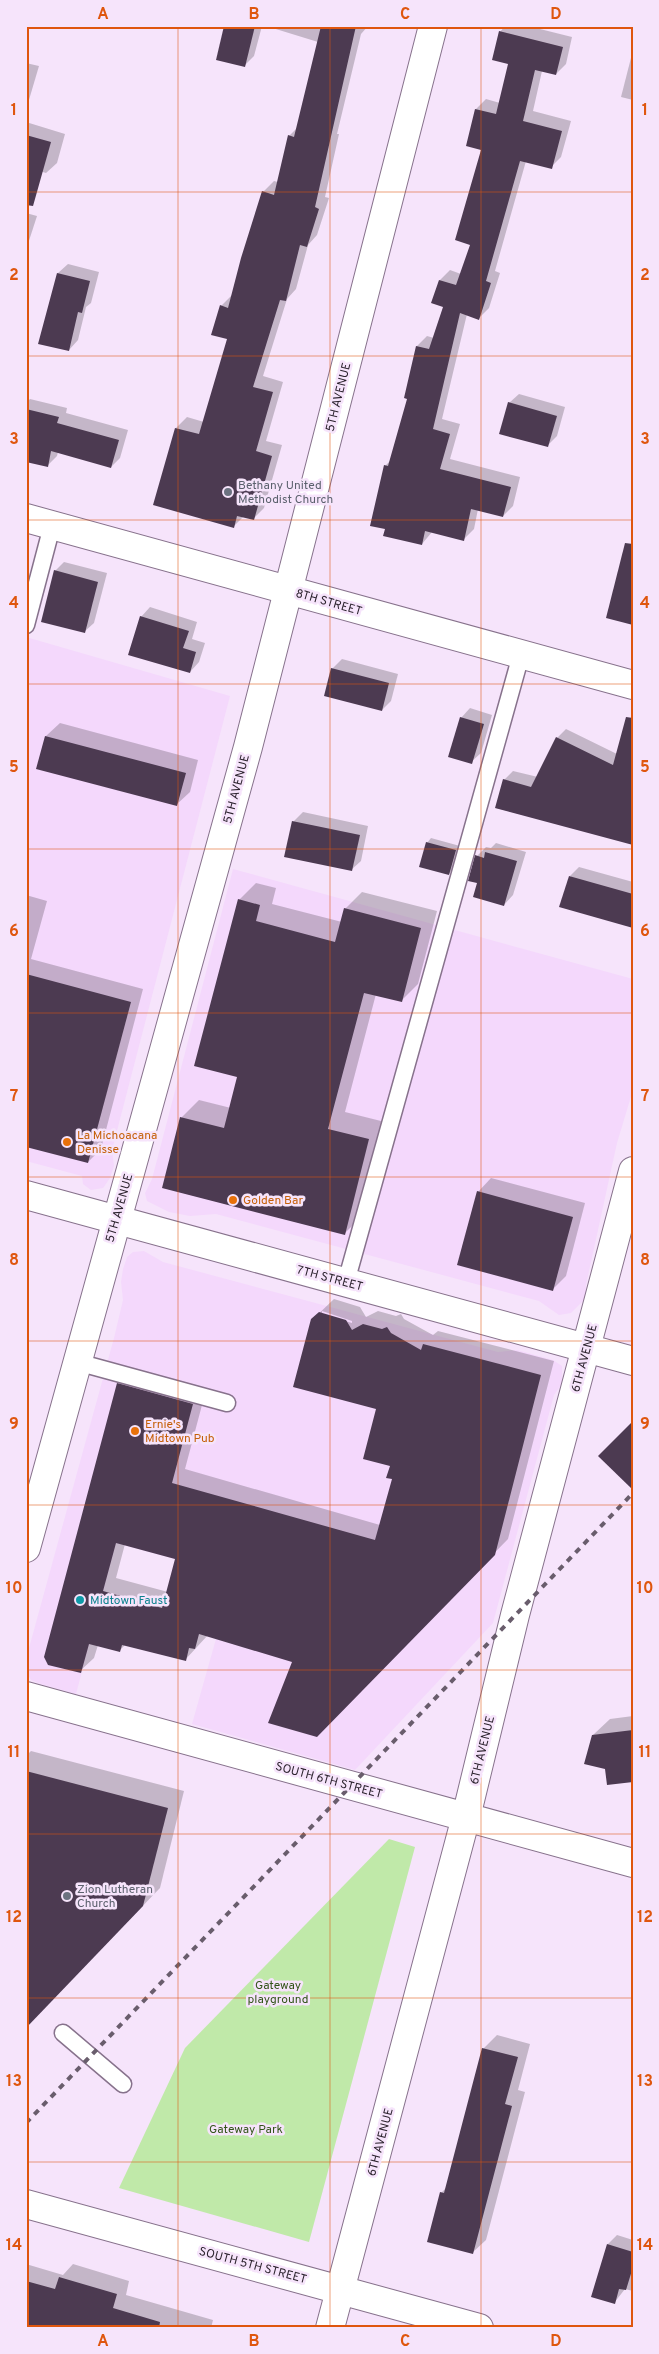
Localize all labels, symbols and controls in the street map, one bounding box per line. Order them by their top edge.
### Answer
text: A [97,5,109,25]
text: B [248,5,260,25]
text: C [400,5,410,25]
text: D [550,5,562,25]
text: 1 [11,101,17,121]
text: 1 [642,101,648,121]
text: 2 [9,266,19,286]
text: 2 [640,266,650,286]
street label: 5TH AVENUE [323,361,355,433]
text: 3 [9,430,19,450]
text: 3 [640,430,650,450]
place label: Bethany United Methodist Church [238,478,333,508]
marker: Bethany United Methodist Church [222,486,234,498]
street label: 8TH STREET [294,586,364,620]
text: 4 [9,594,19,614]
text: 4 [640,594,650,614]
street label: 5TH AVENUE [220,753,254,825]
text: 5 [9,758,19,778]
text: 5 [640,758,650,778]
text: 6 [9,922,19,942]
text: 6 [640,922,650,942]
text: 7 [10,1087,18,1107]
text: 7 [641,1087,649,1107]
place label: La Michoacana Denisse [77,1128,157,1158]
marker: La Michoacana Denisse [61,1136,73,1148]
street label: 5TH AVENUE [103,1172,137,1244]
place label: Golden Bar [243,1193,303,1209]
marker: Golden Bar [227,1194,239,1206]
text: 8 [9,1251,19,1271]
text: 8 [640,1251,650,1271]
street label: 7TH STREET [295,1262,365,1295]
street label: 6TH AVENUE [568,1322,602,1394]
text: 9 [9,1415,19,1435]
text: 9 [640,1415,650,1435]
place label: Ernie's Midtown Pub [145,1417,215,1447]
marker: Ernie's Midtown Pub [129,1425,141,1437]
text: 10 [6,1579,22,1599]
text: 10 [637,1579,653,1599]
place label: Midtown Faust [90,1593,168,1609]
marker: Midtown Faust [74,1594,86,1606]
street label: 6TH AVENUE [467,1714,499,1786]
text: 11 [8,1743,20,1763]
text: 11 [639,1743,651,1763]
street label: SOUTH 6TH STREET [273,1759,384,1803]
place label: Zion Lutheran Church [77,1882,153,1912]
marker: Zion Lutheran Church [61,1890,73,1902]
text: 12 [6,1908,22,1928]
text: 12 [637,1908,653,1928]
park label: Gateway playground [248,1978,308,2008]
text: 13 [6,2072,22,2092]
text: 13 [637,2072,653,2092]
street label: 6TH AVENUE [364,2106,398,2178]
park label: Gateway Park [209,2122,283,2138]
text: 14 [6,2236,22,2256]
text: 14 [637,2236,653,2256]
street label: SOUTH 5TH STREET [197,2244,308,2288]
text: A [97,2332,109,2352]
text: B [248,2332,260,2352]
text: C [400,2332,410,2352]
text: D [550,2332,562,2352]

